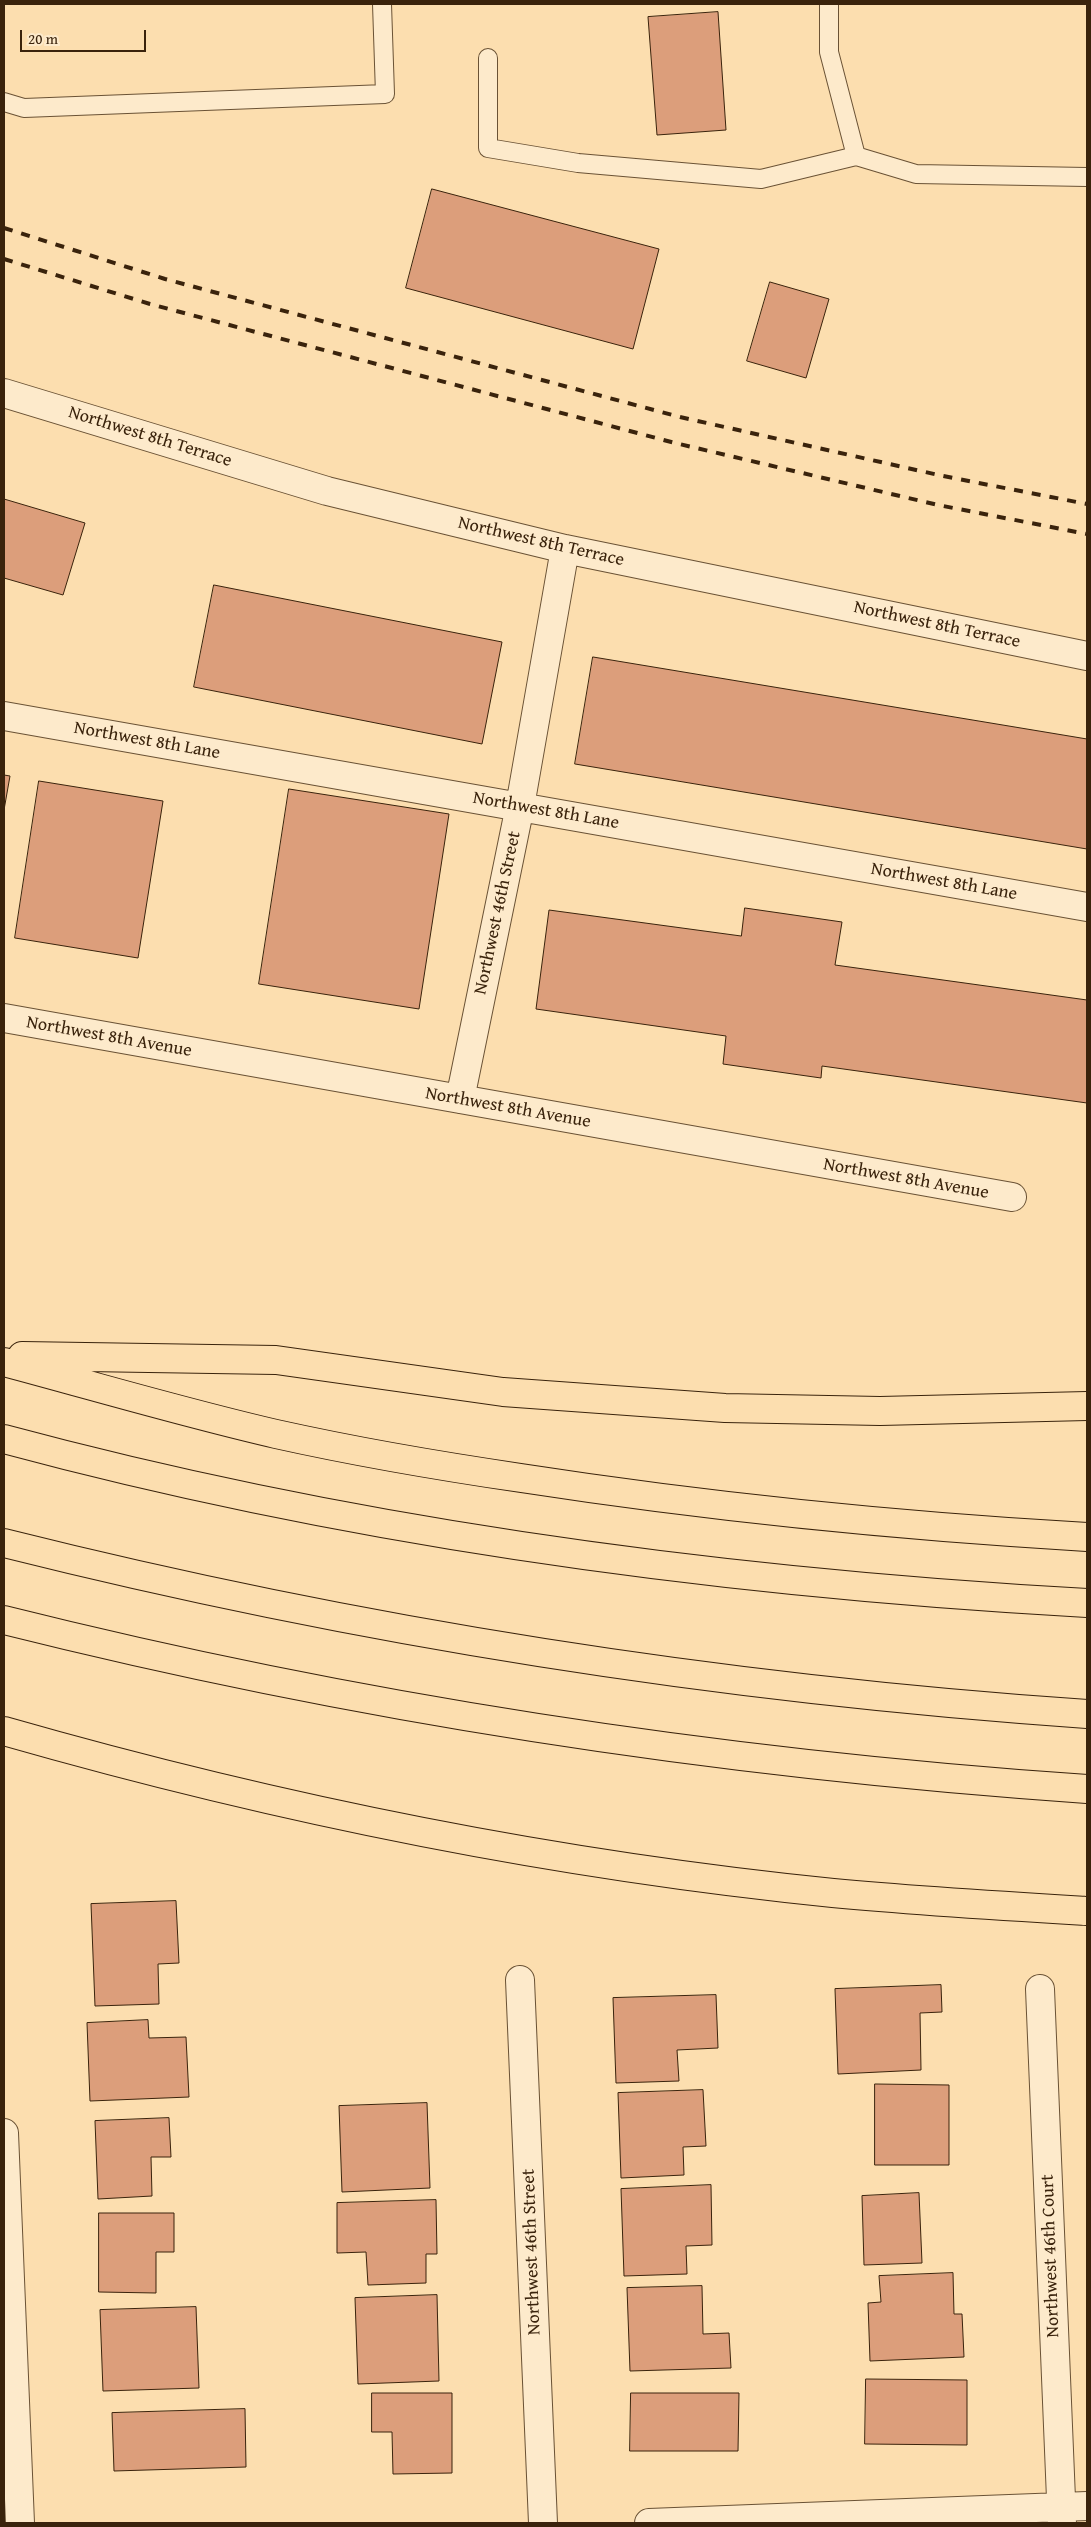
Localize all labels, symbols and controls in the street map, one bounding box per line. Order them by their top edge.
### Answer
scale bar [22,20,149,52]
text: 20 m [28,28,58,49]
street label: Northwest 8th Terrace [66,402,234,472]
street label: Northwest 8th Terrace [456,512,626,572]
street label: Northwest 8th Terrace [852,597,1022,653]
street label: Northwest 8th Lane [72,718,222,764]
street label: Northwest 8th Lane [471,788,621,834]
street label: Northwest 46th Street [470,829,526,997]
street label: Northwest 8th Lane [869,859,1019,905]
street label: Northwest 8th Avenue [25,1012,193,1062]
street label: Northwest 8th Avenue [424,1083,592,1133]
street label: Northwest 8th Avenue [822,1154,990,1204]
street label: Northwest 46th Street [518,2168,546,2336]
street label: Northwest 46th Court [1037,2174,1065,2338]

